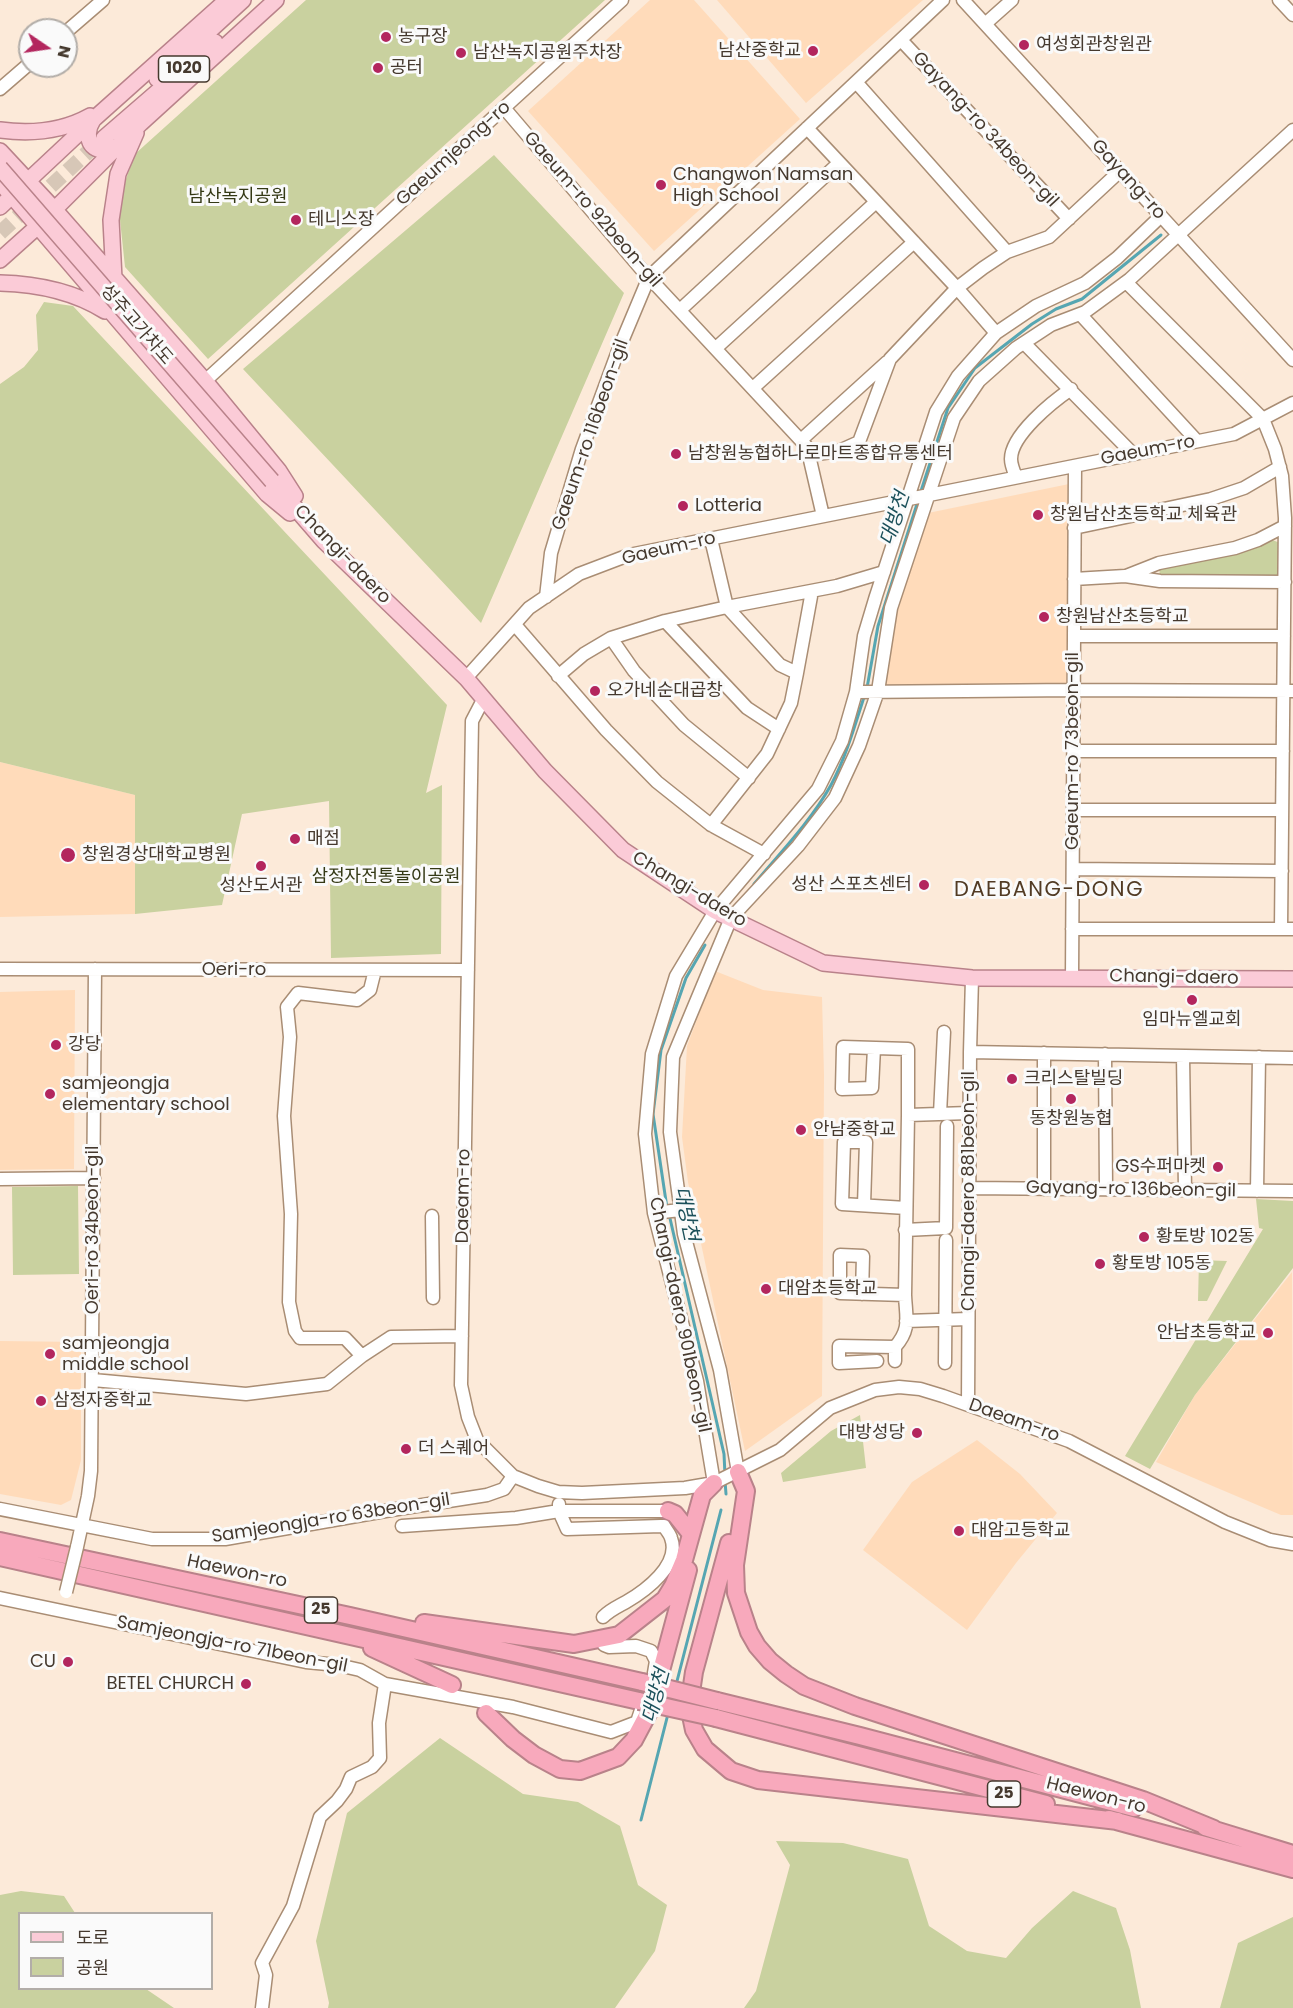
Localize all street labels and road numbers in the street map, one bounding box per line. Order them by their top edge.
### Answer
street label: Gayang-ro 34beon-gil [907,48,1063,212]
road number: 1020 [158,56,210,82]
street label: Gaeumjeong-ro [392,97,516,211]
street label: Gaeum-ro 92beon-gil [518,128,666,292]
street label: Gayang-ro [1086,135,1170,225]
street label: 성주고가차도 [95,280,177,370]
street label: Gaeum-ro 116beon-gil [548,337,634,533]
street label: Gaeum-ro [1099,431,1197,471]
street label: Changi-daero [289,501,395,609]
street label: Gaeum-ro [620,528,718,570]
street label: Gaeum-ro 73beon-gil [1062,652,1084,850]
street label: Changi-daero [628,847,750,933]
street label: Oeri-ro [202,959,266,981]
street label: Changi-daero [1109,966,1239,990]
street label: Changi-daero 881beon-gil [958,1071,980,1311]
street label: Oeri-ro 34beon-gil [82,1146,104,1314]
street label: Daeam-ro [452,1148,476,1244]
street label: Gayang-ro 136beon-gil [1026,1177,1236,1203]
street label: Changi-daero 901beon-gil [644,1195,714,1435]
street label: Daeam-ro [966,1395,1062,1447]
street label: Samjeongja-ro 63beon-gil [210,1489,452,1549]
street label: Haewon-ro [185,1551,289,1593]
road number: 25 [304,1597,338,1623]
street label: Samjeongja-ro 71beon-gil [115,1612,349,1678]
street label: Haewon-ro [1044,1773,1148,1819]
road number: 25 [988,1781,1020,1807]

